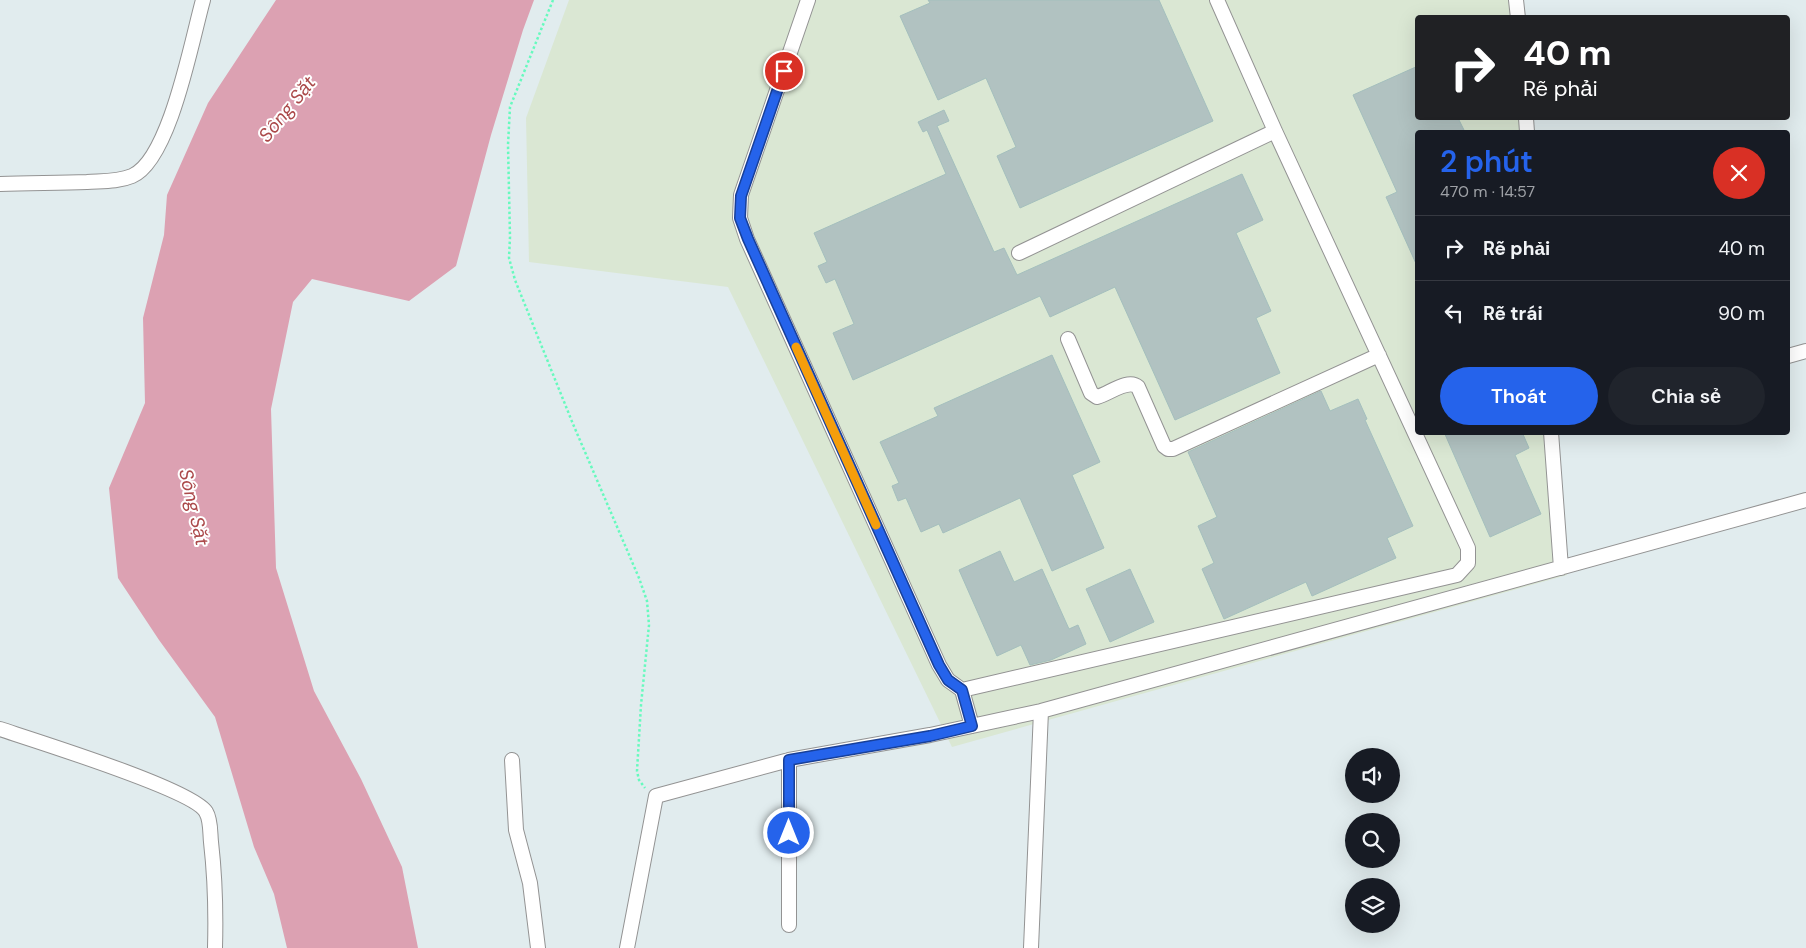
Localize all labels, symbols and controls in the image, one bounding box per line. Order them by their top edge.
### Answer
text: 40 m [1523,30,1612,76]
icon: right [1440,35,1505,100]
pin [763,50,805,92]
icon: arrive [770,57,798,85]
water label: Sông Sặt [253,70,322,147]
text: Rẽ phải [1523,74,1598,103]
text: 2 phút [1440,142,1533,181]
button: close [1713,147,1765,199]
text: 470 m · 14:57 [1440,181,1535,202]
icon: right [1440,234,1468,262]
text: Rẽ phải [1483,236,1550,261]
text: 40 m [1718,236,1765,261]
icon: left [1440,299,1468,327]
text: Rẽ trái [1483,301,1543,326]
text: 90 m [1718,301,1765,326]
button: Thoát [1440,367,1598,425]
button: Chia sẻ [1608,367,1765,425]
water label: Sông Sặt [173,466,215,549]
map controls [1345,748,1400,933]
button: sound [1345,748,1400,803]
position arrow [762,806,814,858]
button: search [1345,813,1400,868]
button: layers [1345,878,1400,933]

